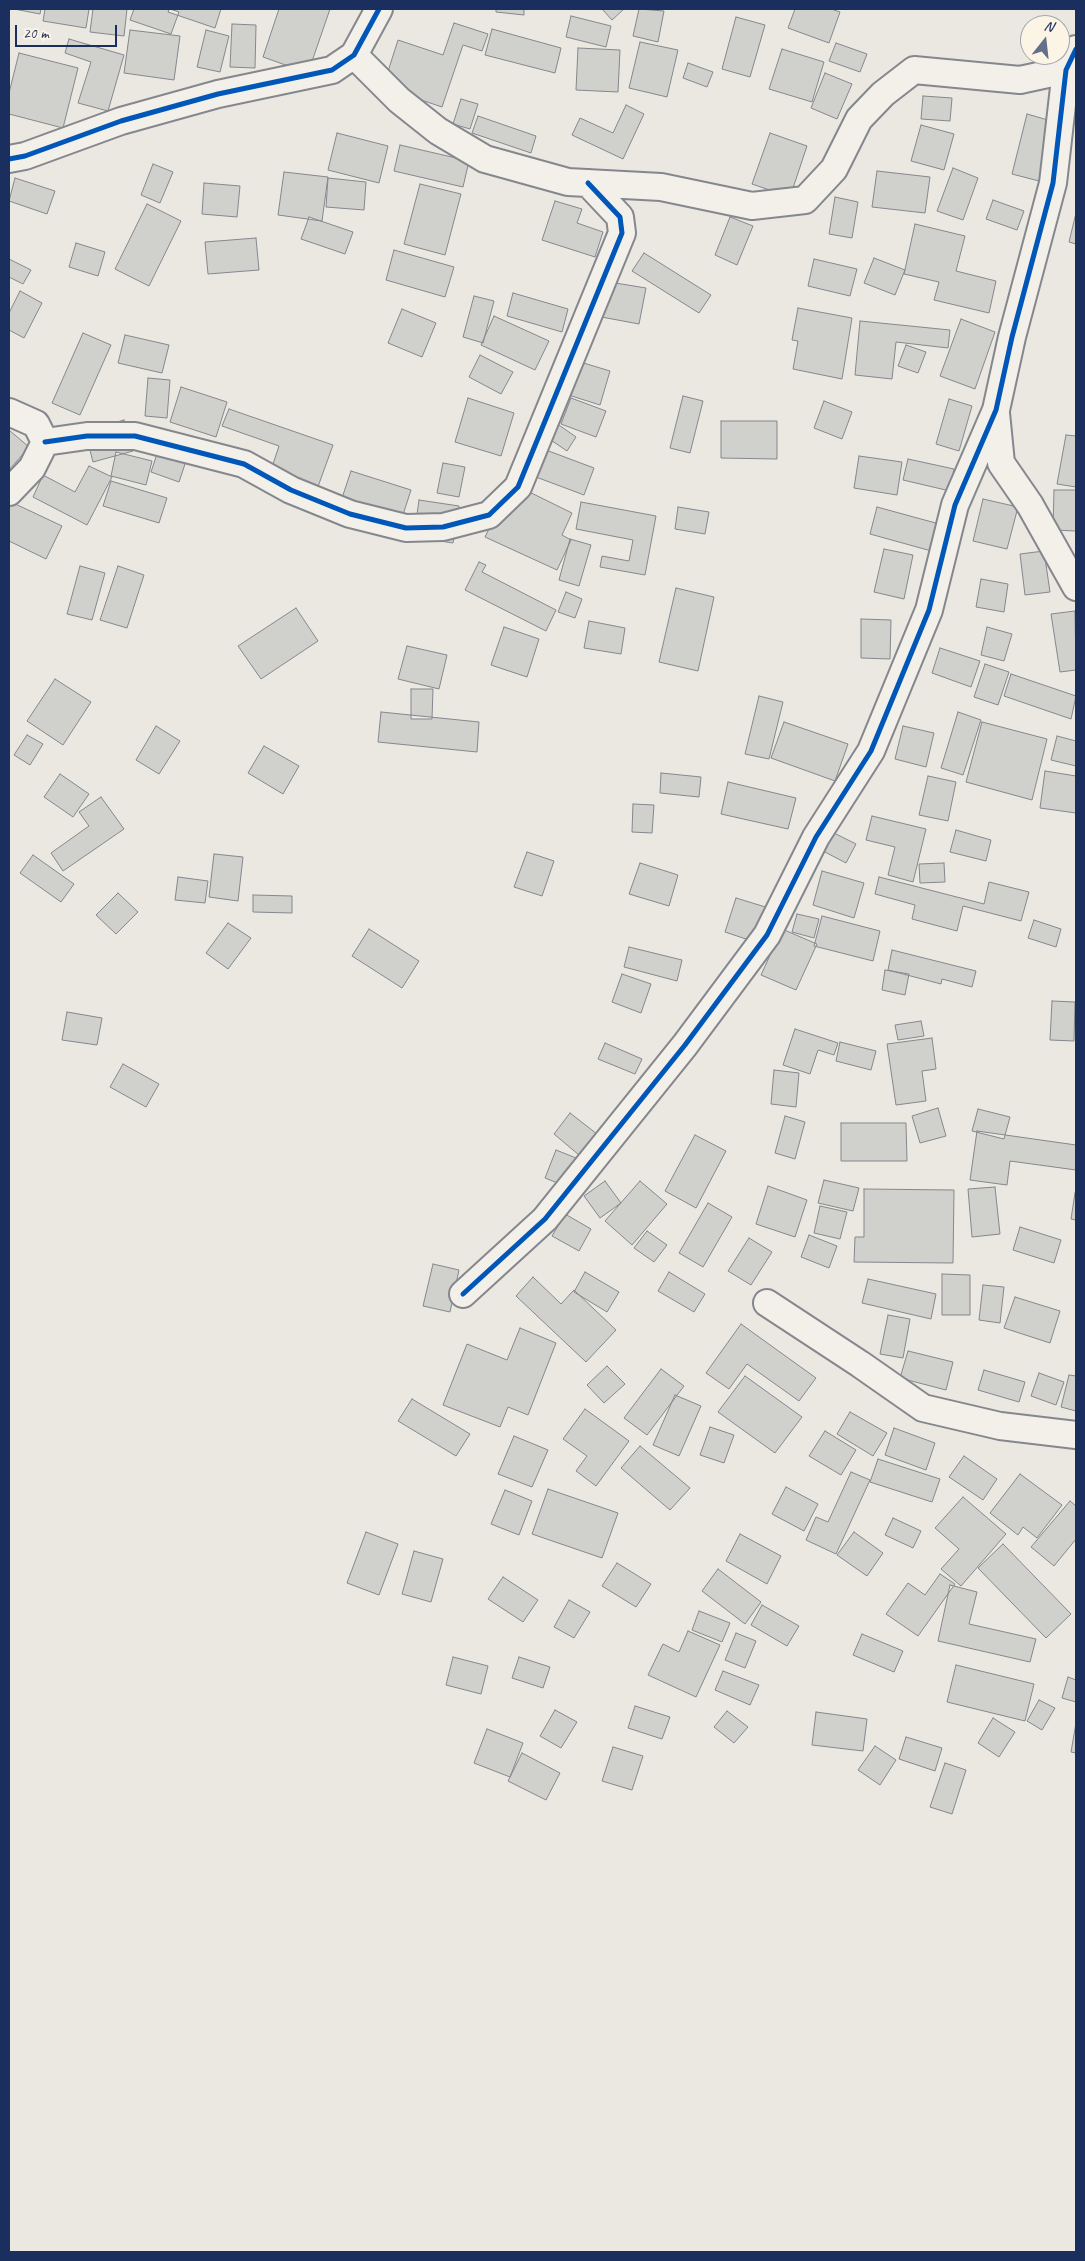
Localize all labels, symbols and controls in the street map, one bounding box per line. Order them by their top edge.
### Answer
scale bar [18,15,120,47]
north arrow [1020,15,1070,65]
text: N [1042,17,1056,35]
text: 20 m [23,24,49,43]

